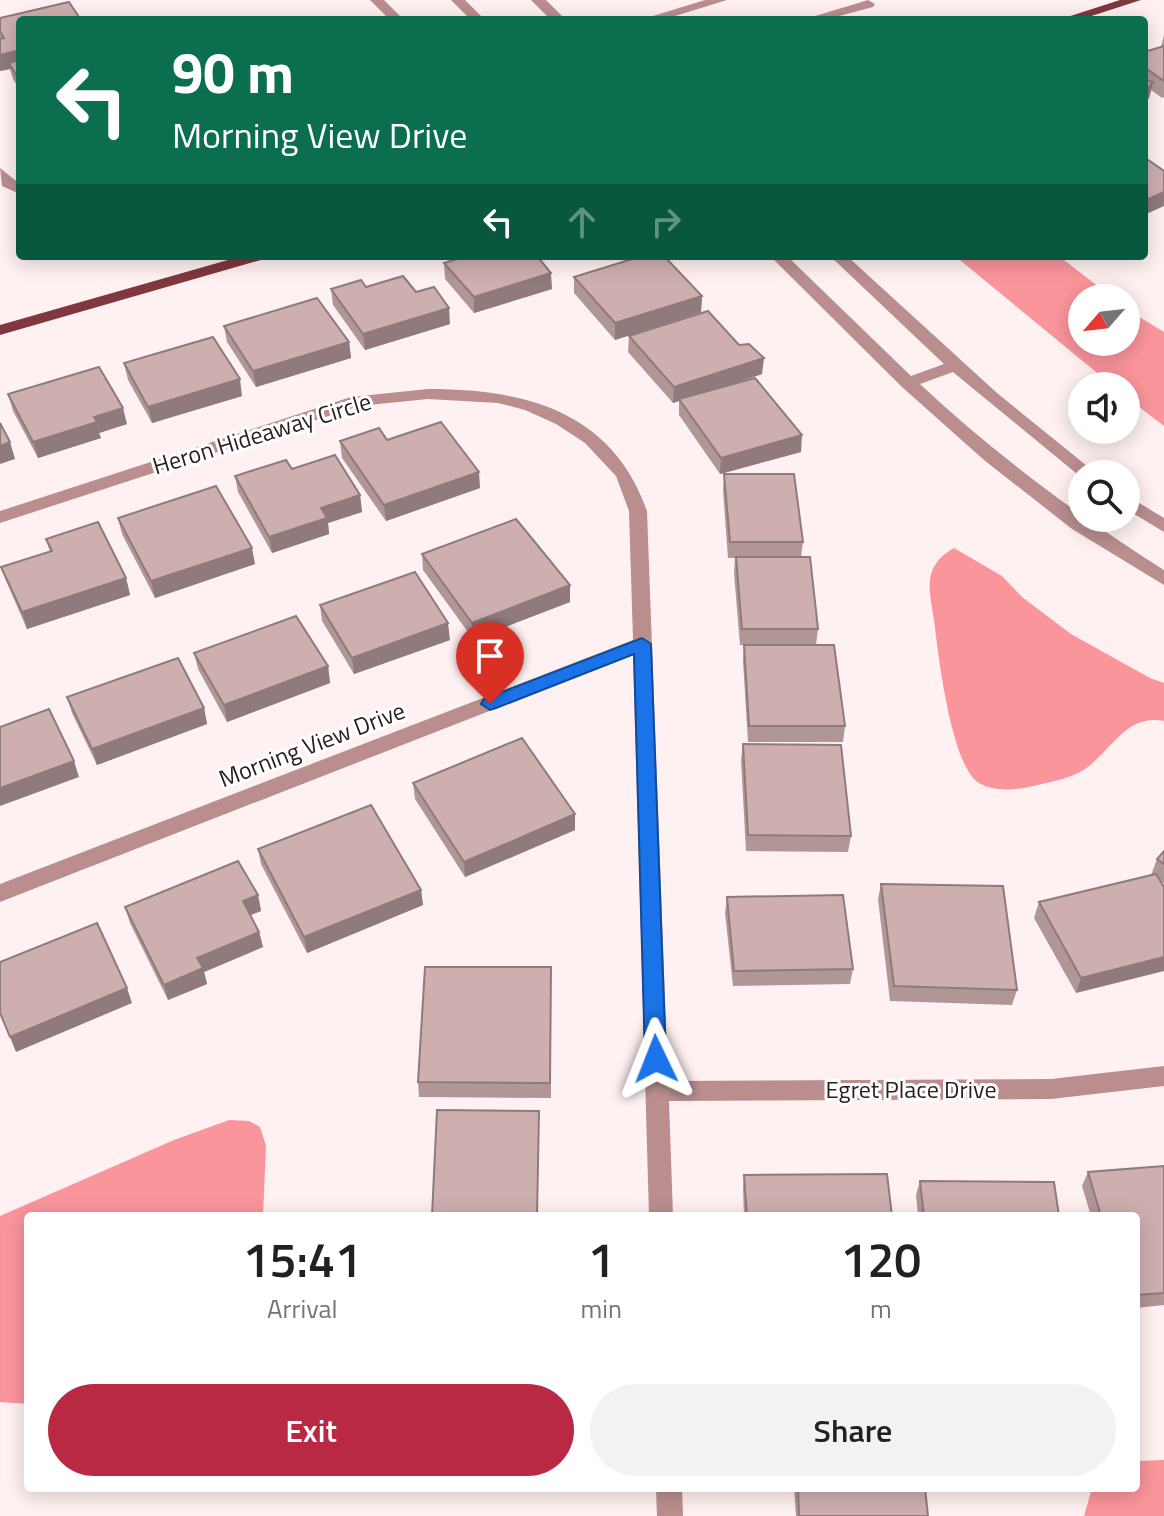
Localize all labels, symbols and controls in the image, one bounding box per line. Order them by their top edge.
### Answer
text: 90 m [172,30,294,115]
icon: left [40,48,144,152]
text: Morning View Drive [172,107,467,162]
icon: left [476,200,520,244]
icon: ahead [560,200,604,244]
icon: right [644,200,688,244]
north arrow [1068,284,1140,356]
map controls [1068,284,1140,532]
button: sound [1068,372,1140,444]
street label: Heron Hideaway Circle [148,383,375,483]
button: search [1068,460,1140,532]
pin [456,622,524,704]
icon: arrive [468,634,512,678]
street label: Morning View Drive [213,692,410,796]
position arrow [614,1017,698,1101]
street label: Egret Place Drive [825,1071,997,1107]
text: 15:41 [243,1223,362,1296]
text: 1 [588,1223,615,1296]
text: 120 [841,1223,921,1296]
text: Arrival [267,1289,337,1328]
text: min [580,1289,622,1328]
text: m [870,1289,892,1328]
button: Exit [48,1384,574,1476]
button: Share [590,1384,1116,1476]

